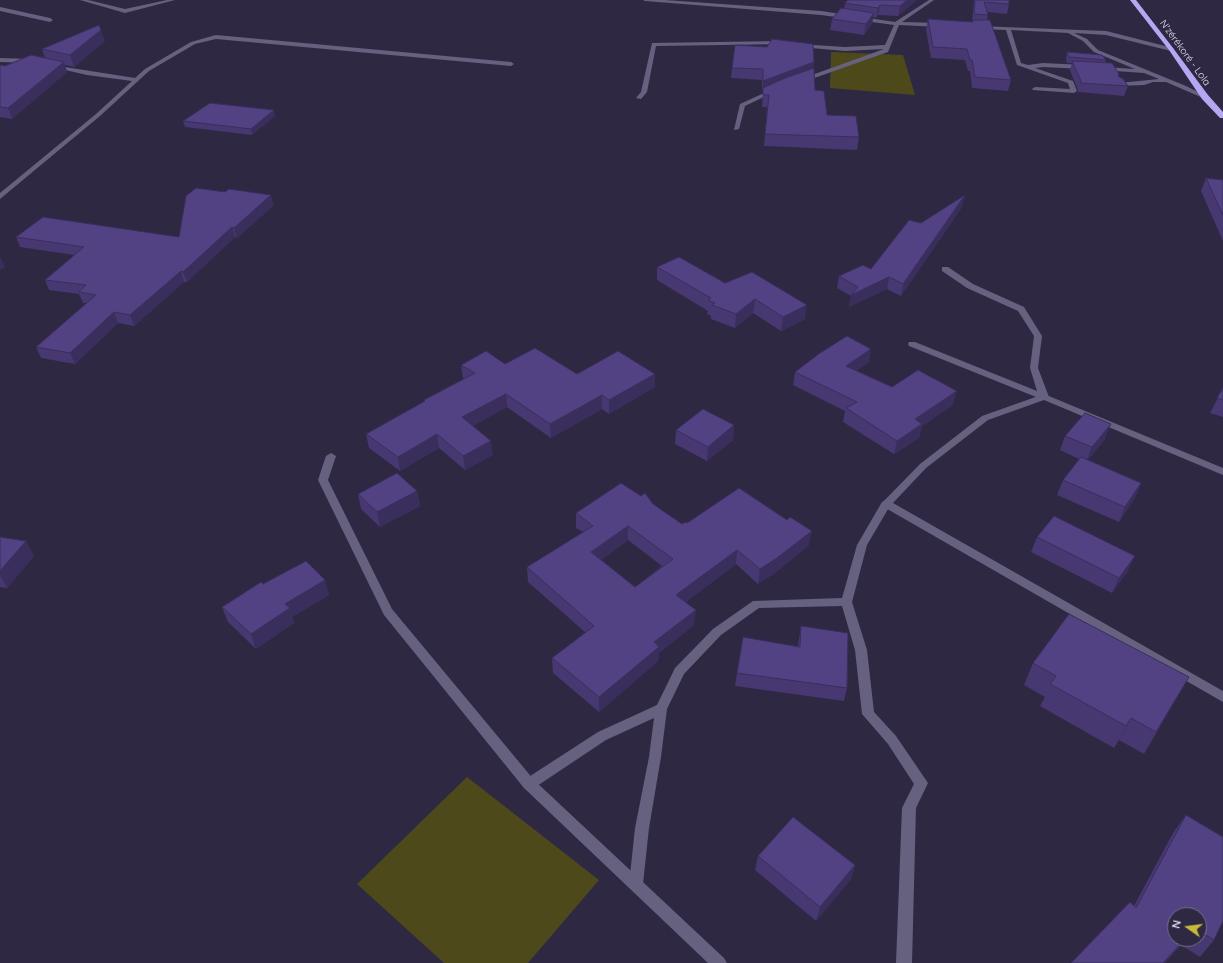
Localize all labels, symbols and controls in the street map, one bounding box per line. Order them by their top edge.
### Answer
street label: N'zérékoré - Lola [1157,18,1213,88]
north arrow [1167,907,1207,947]
text: N [1169,919,1184,930]

